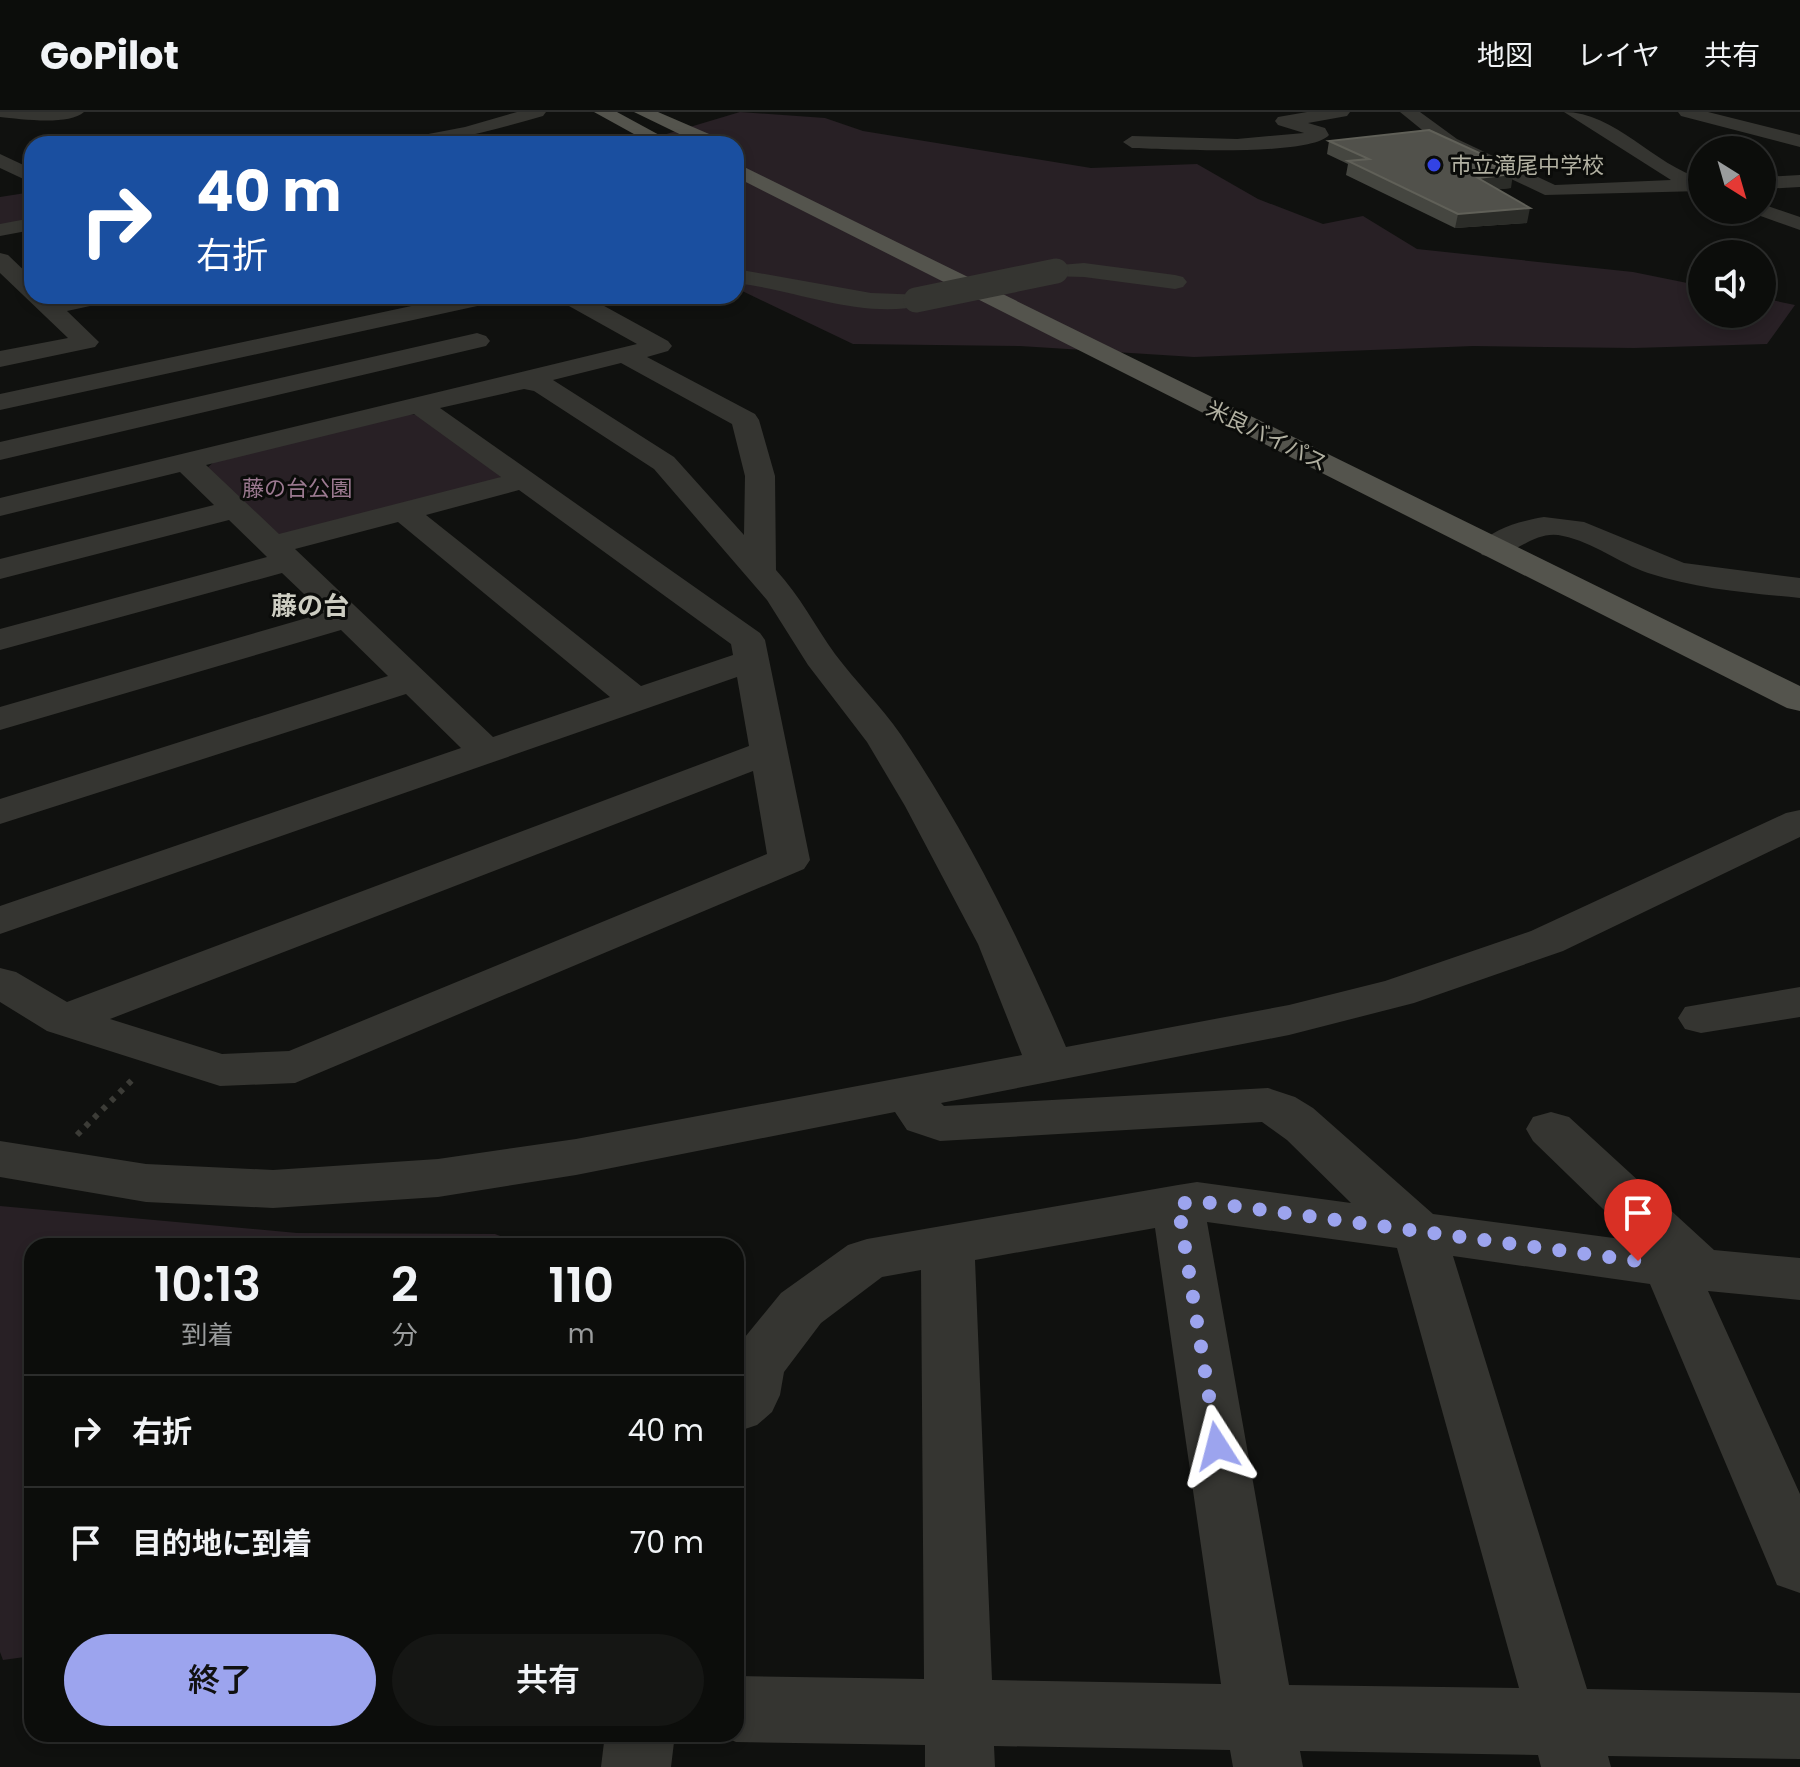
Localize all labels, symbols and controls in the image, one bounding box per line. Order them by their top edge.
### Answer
text: GoPilot [40,29,179,82]
text: 地図 [1477,36,1533,75]
text: レイヤ [1577,36,1660,75]
text: 共有 [1704,36,1760,75]
north arrow [1688,136,1776,224]
map controls [1688,136,1776,328]
place label: 市立滝尾中学校 [1450,150,1604,181]
text: 40 m [196,152,342,231]
marker: 市立滝尾中学校 [1425,156,1443,174]
icon: right [64,168,168,272]
text: 右折 [196,230,268,281]
button: sound [1688,240,1776,328]
street label: 米良バイパス [1201,393,1333,479]
park label: 藤の台公園 [242,473,352,504]
district label: 藤の台 [271,588,349,624]
pin [1604,1179,1672,1261]
icon: arrive [1616,1191,1660,1235]
text: 10:13 [154,1251,261,1318]
text: 2 [391,1251,418,1318]
text: 110 [548,1252,614,1319]
text: m [568,1316,595,1352]
text: 到着 [181,1317,233,1353]
text: 分 [392,1317,418,1353]
position arrow [1175,1404,1259,1488]
icon: right [64,1409,108,1453]
text: 40 m [627,1409,704,1452]
text: 右折 [132,1410,192,1453]
icon: arrive [64,1521,108,1565]
text: 70 m [630,1521,704,1564]
text: 目的地に到着 [132,1522,312,1565]
button: 終了 [64,1634,376,1726]
button: 共有 [392,1634,704,1726]

